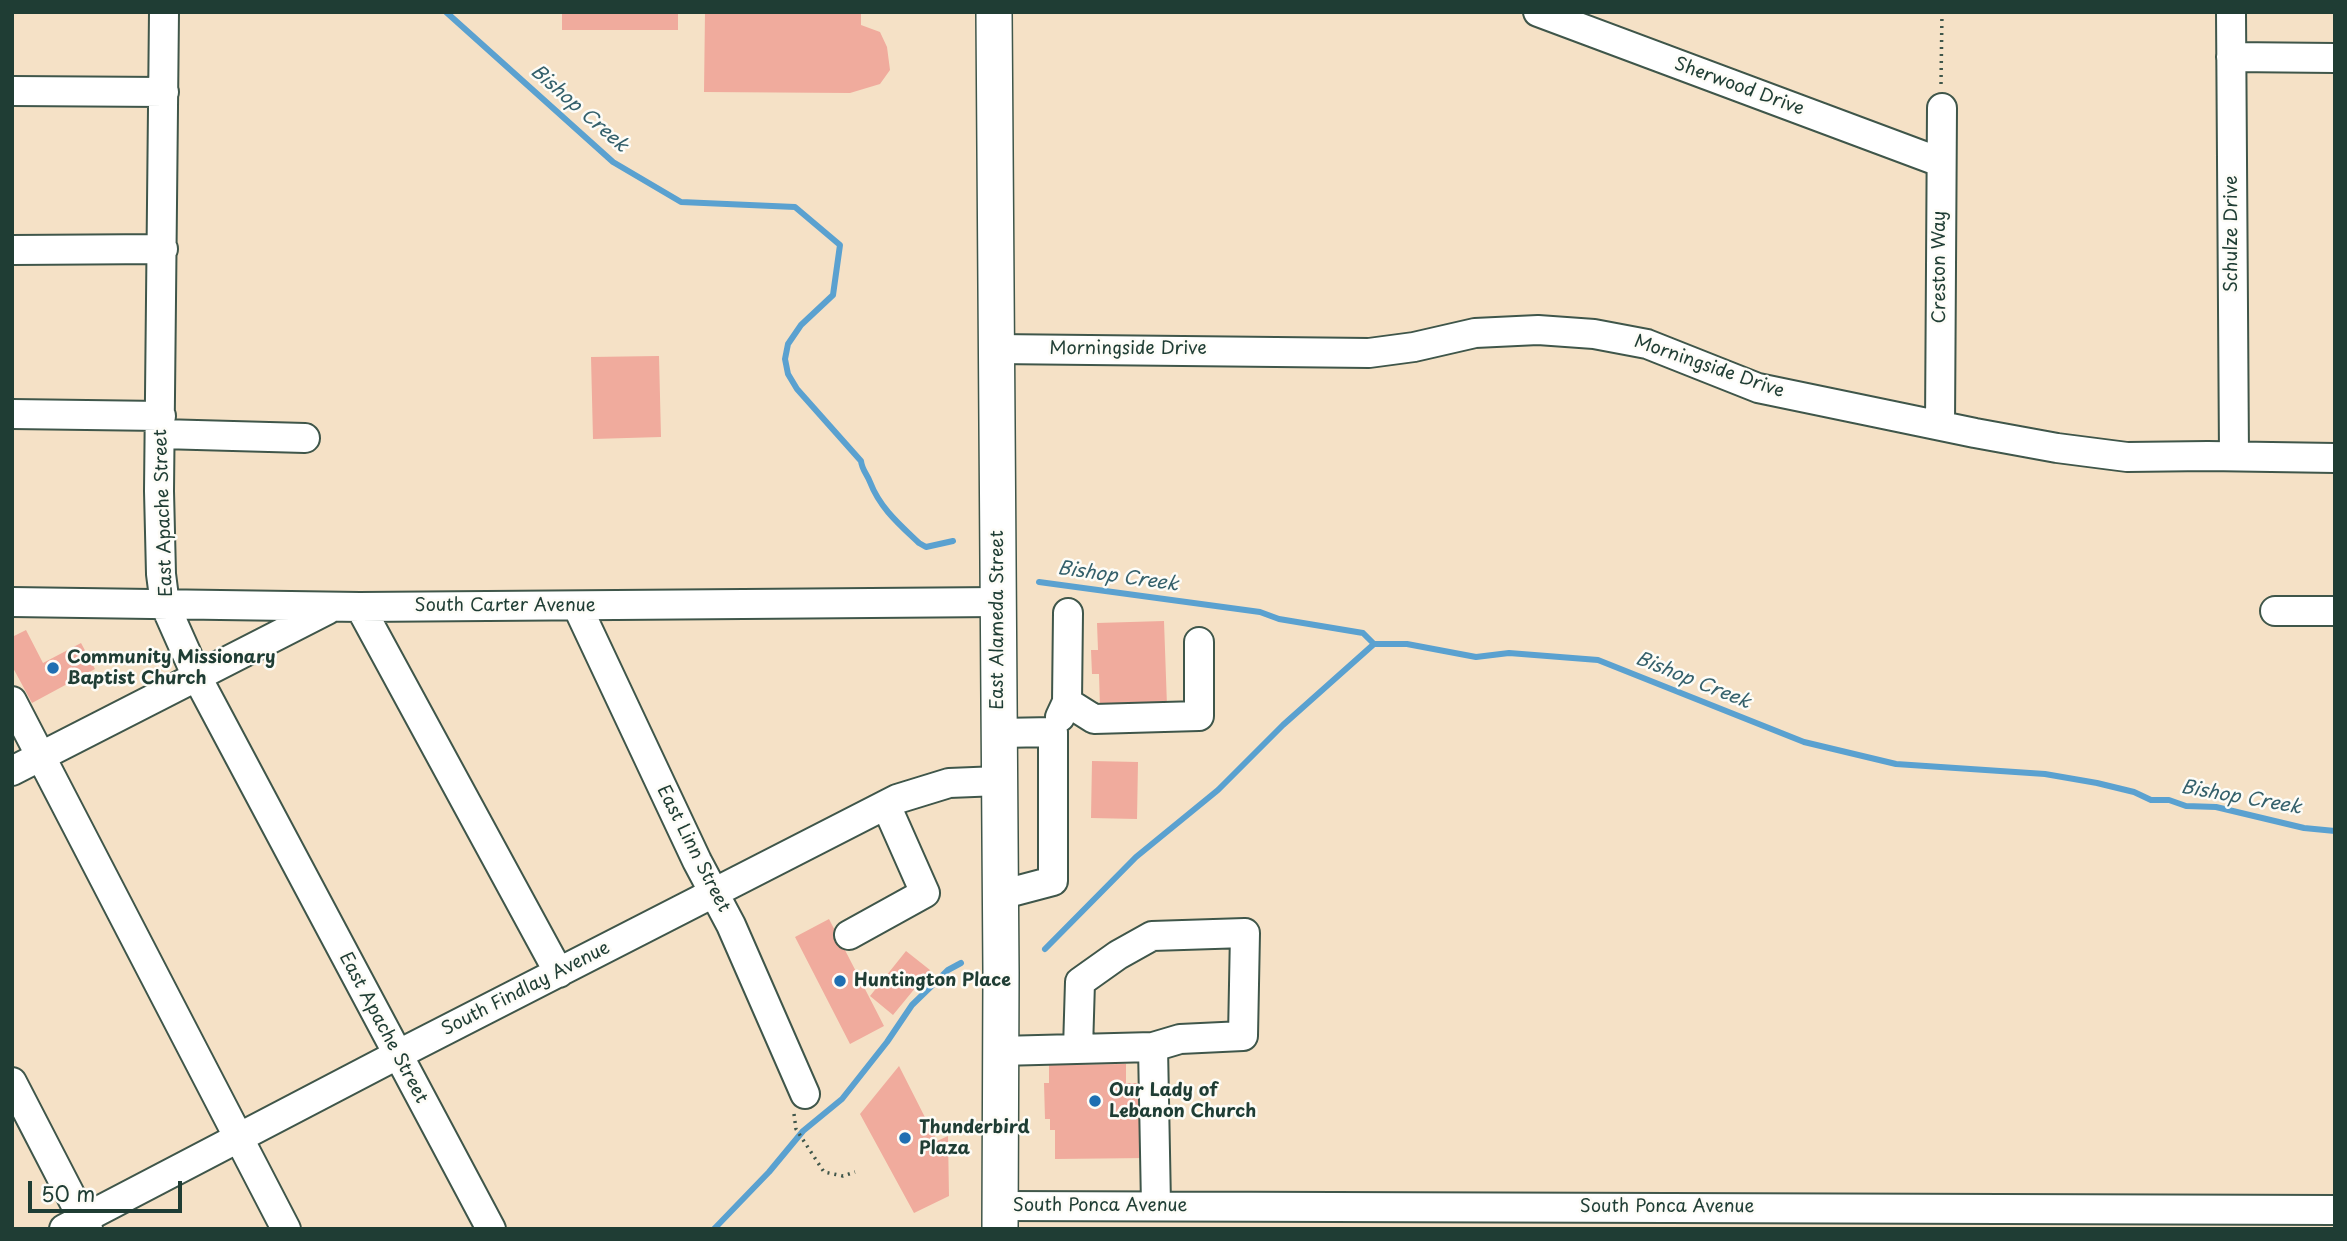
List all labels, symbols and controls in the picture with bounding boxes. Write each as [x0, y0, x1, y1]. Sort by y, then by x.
street label: Sherwood Drive [1671, 54, 1807, 120]
water label: Bishop Creek [526, 60, 632, 158]
street label: Schulze Drive [2221, 176, 2243, 292]
street label: Creston Way [1929, 211, 1951, 323]
street label: Morningside Drive [1631, 331, 1787, 403]
street label: Morningside Drive [1049, 338, 1207, 360]
street label: East Apache Street [150, 429, 178, 597]
street label: East Alameda Street [987, 530, 1009, 710]
water label: Bishop Creek [1056, 557, 1180, 597]
street label: South Carter Avenue [415, 595, 595, 617]
place label: Community Missionary Baptist Church [67, 647, 275, 690]
water label: Bishop Creek [1632, 648, 1754, 714]
marker: Community Missionary Baptist Church [45, 660, 61, 676]
water label: Bishop Creek [2179, 776, 2303, 820]
street label: East Linn Street [652, 782, 734, 916]
street label: South Findlay Avenue [438, 937, 614, 1041]
street label: East Apache Street [334, 949, 432, 1107]
place label: Huntington Place [854, 970, 1011, 992]
marker: Huntington Place [832, 973, 848, 989]
place label: Our Lady of Lebanon Church [1109, 1080, 1256, 1122]
marker: Our Lady of Lebanon Church [1087, 1093, 1103, 1109]
place label: Thunderbird Plaza [919, 1117, 1030, 1160]
marker: Thunderbird Plaza [897, 1130, 913, 1146]
scale bar [32, 1168, 186, 1212]
text: 50 m [41, 1177, 95, 1209]
street label: South Ponca Avenue [1013, 1195, 1187, 1217]
street label: South Ponca Avenue [1580, 1196, 1754, 1218]

